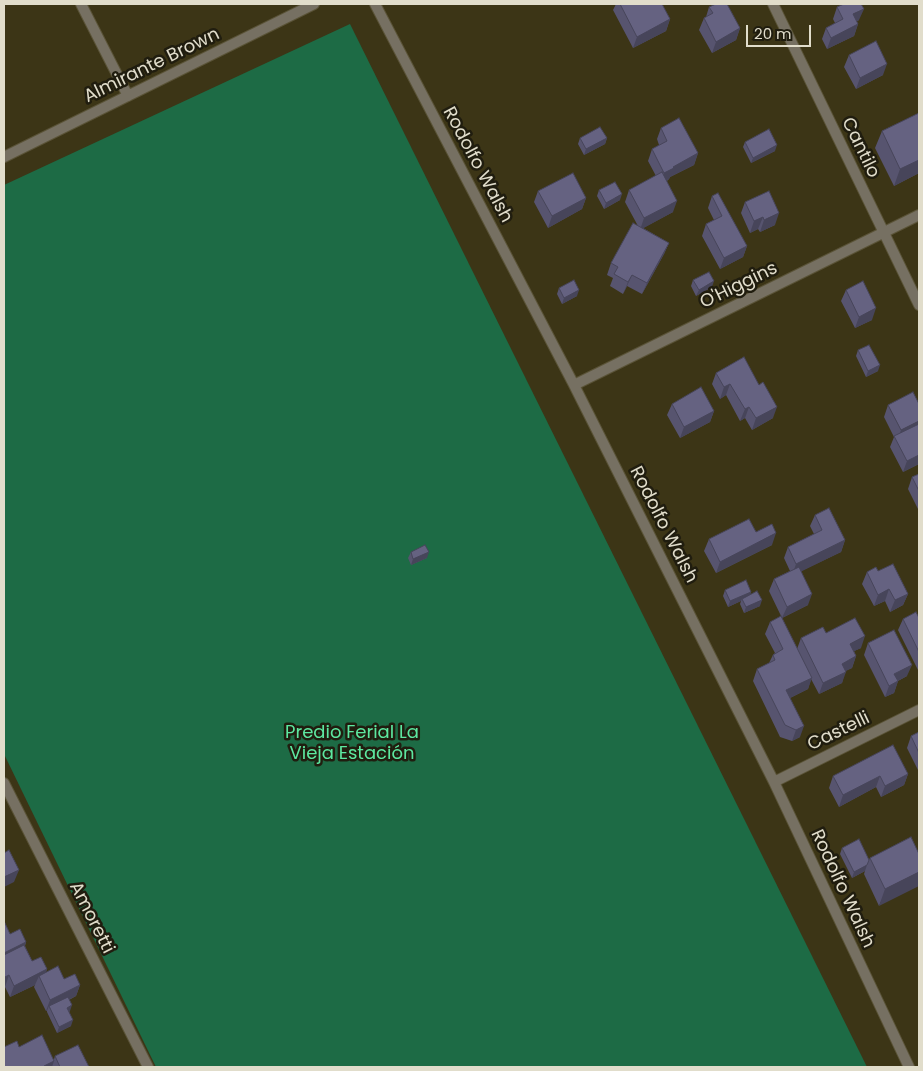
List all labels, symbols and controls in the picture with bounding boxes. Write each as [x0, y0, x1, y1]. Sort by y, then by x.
scale bar [748, 15, 813, 47]
text: 20 m [754, 23, 792, 44]
street label: Almirante Brown [81, 24, 223, 108]
street label: Rodolfo Walsh [437, 103, 517, 227]
street label: Cantilo [836, 114, 884, 182]
street label: O'Higgins [697, 258, 781, 314]
street label: Rodolfo Walsh [624, 463, 702, 587]
street label: Castelli [804, 708, 874, 756]
park label: Predio Ferial La Vieja Estación [285, 722, 419, 764]
street label: Rodolfo Walsh [805, 826, 879, 952]
street label: Amoretti [64, 879, 118, 957]

